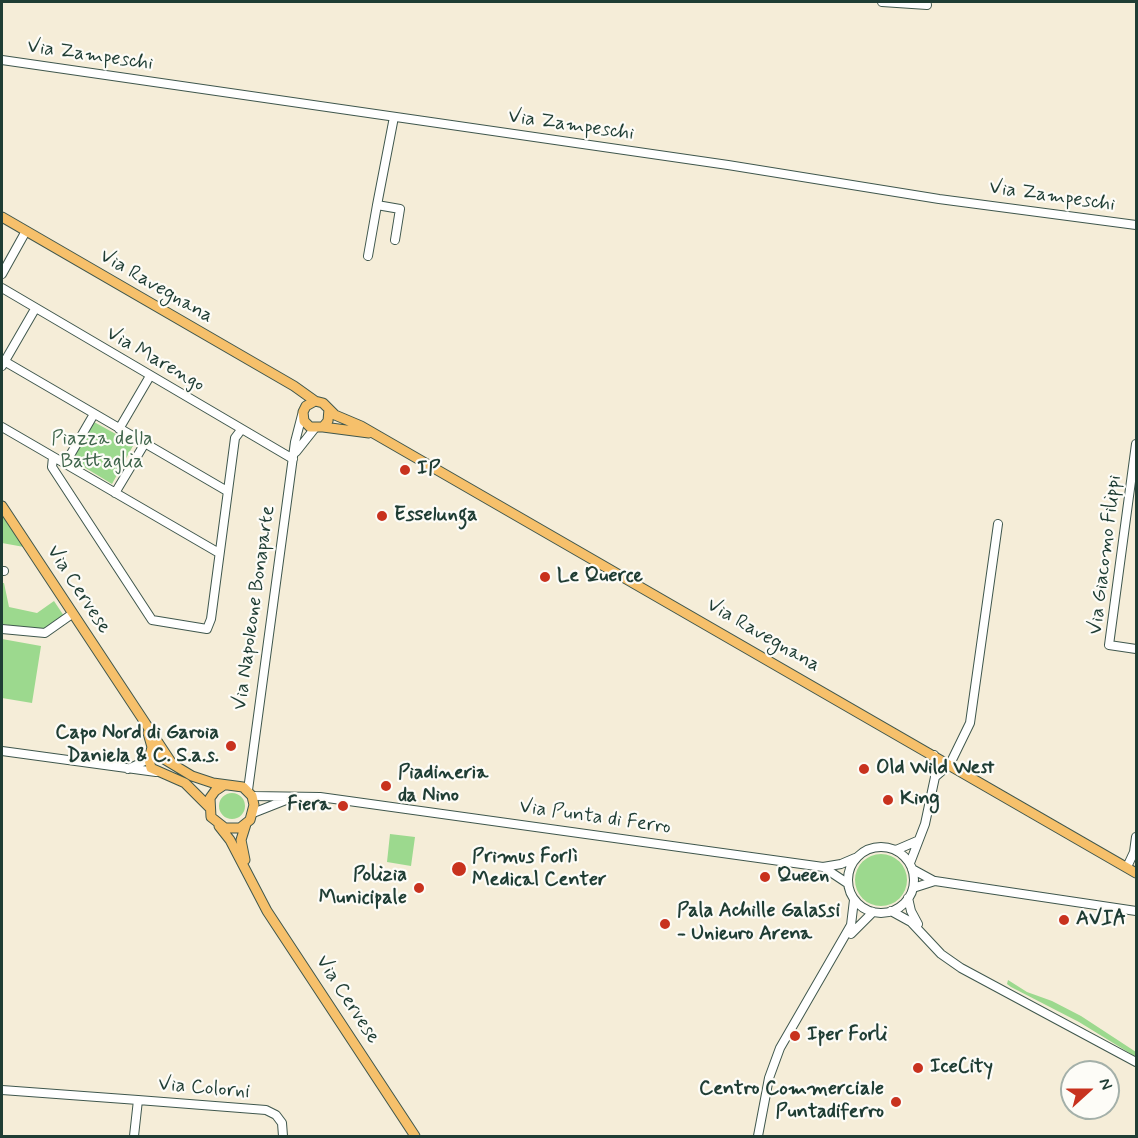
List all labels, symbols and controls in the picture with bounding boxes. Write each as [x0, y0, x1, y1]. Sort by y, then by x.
street label: Via Zampeschi [25, 35, 155, 77]
street label: Via Zampeschi [506, 105, 636, 147]
street label: Via Zampeschi [987, 176, 1117, 218]
street label: Via Ravegnana [95, 245, 217, 329]
street label: Via Marengo [101, 322, 209, 398]
park label: Piazza della Battaglia [51, 428, 153, 475]
place label: IP [417, 458, 440, 482]
marker: IP [398, 463, 412, 477]
street label: Via Giacomo Filippi [1084, 474, 1128, 636]
street label: Via Napoleone Bonaparte [229, 504, 281, 712]
place label: Esselunga [394, 504, 478, 528]
marker: Esselunga [375, 509, 389, 523]
street label: Via Cervese [41, 541, 115, 639]
place label: Le Querce [557, 565, 643, 589]
marker: Le Querce [538, 570, 552, 584]
street label: Via Ravegnana [702, 594, 824, 678]
place label: Capo Nord di Garoia Daniela & C. S.a.s. [55, 722, 219, 769]
marker: Capo Nord di Garoia Daniela & C. S.a.s. [224, 739, 238, 753]
place label: Old Wild West [876, 757, 994, 781]
place label: Piadineria da Nino [398, 762, 488, 809]
marker: Old Wild West [857, 762, 871, 776]
marker: Piadineria da Nino [379, 779, 393, 793]
place label: King [900, 788, 940, 812]
marker: King [881, 793, 895, 807]
place label: Fiera [287, 794, 331, 818]
street label: Via Punta di Ferro [518, 795, 672, 841]
marker: Fiera [336, 799, 350, 813]
place label: Primus Forlì Medical Center [472, 846, 606, 893]
marker: Primus Forlì Medical Center [450, 860, 468, 878]
place label: Polizia Municipale [319, 864, 407, 911]
place label: Queen [777, 865, 829, 889]
marker: Queen [758, 870, 772, 884]
marker: Polizia Municipale [412, 881, 426, 895]
place label: Pala Achille Galassi - Unieuro Arena [677, 900, 840, 947]
place label: AVIA [1076, 908, 1126, 932]
marker: AVIA [1057, 913, 1071, 927]
marker: Pala Achille Galassi - Unieuro Arena [658, 917, 672, 931]
street label: Via Cervese [310, 951, 384, 1049]
place label: Iper Forli [807, 1024, 887, 1048]
marker: Iper Forli [788, 1029, 802, 1043]
place label: IceCity [930, 1056, 993, 1080]
north arrow [1060, 1060, 1120, 1120]
marker: IceCity [911, 1061, 925, 1075]
street label: Via Colorni [157, 1073, 251, 1105]
text: N [1094, 1075, 1117, 1093]
place label: Centro Commerciale Puntadiferro [699, 1078, 884, 1125]
marker: Centro Commerciale Puntadiferro [889, 1095, 903, 1109]

